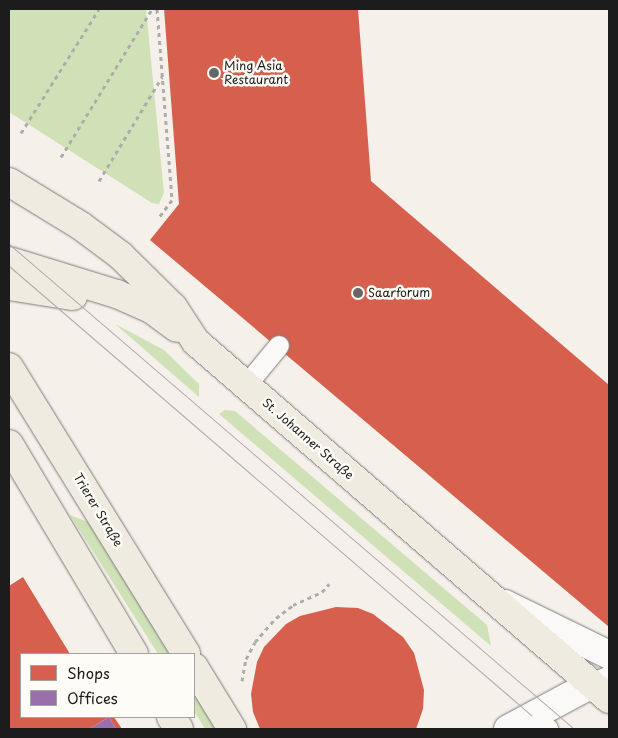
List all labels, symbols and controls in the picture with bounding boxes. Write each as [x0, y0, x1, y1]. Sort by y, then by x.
place label: Ming Asia Restaurant [224, 59, 288, 87]
marker: Ming Asia Restaurant [208, 67, 220, 79]
place label: Saarforum [368, 286, 430, 300]
marker: Saarforum [352, 287, 364, 299]
street label: St. Johanner Straße [259, 395, 357, 483]
street label: Trierer Straße [70, 471, 126, 549]
legend [20, 653, 195, 718]
text: Shops [67, 661, 110, 684]
text: Offices [67, 686, 118, 709]

